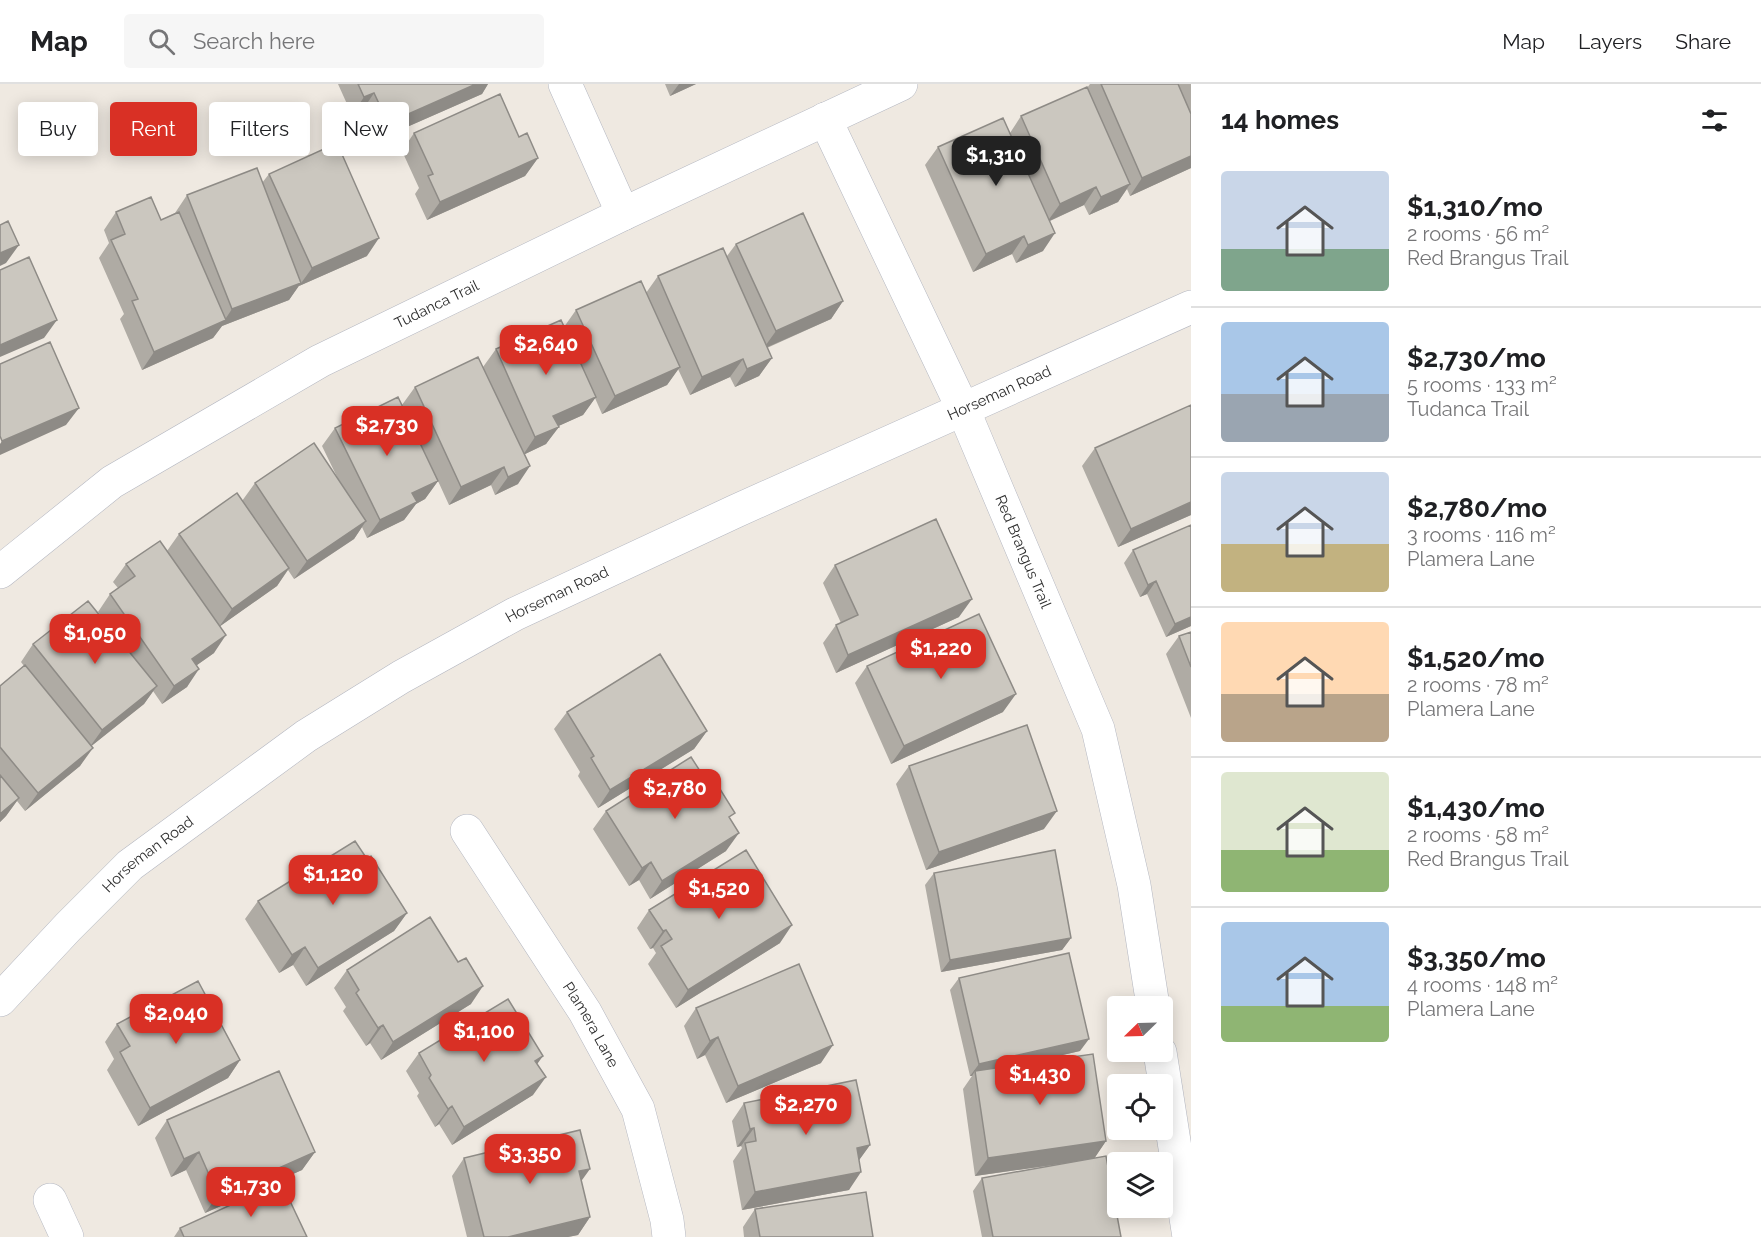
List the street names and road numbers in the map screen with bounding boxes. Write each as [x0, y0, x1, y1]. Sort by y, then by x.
street label: Tudanca Trail [392, 276, 483, 332]
street label: Horseman Road [944, 362, 1054, 424]
street label: Red Brangus Trail [991, 492, 1055, 612]
street label: Horseman Road [502, 563, 611, 627]
street label: Horseman Road [99, 813, 197, 896]
street label: Plamera Lane [559, 979, 623, 1071]

